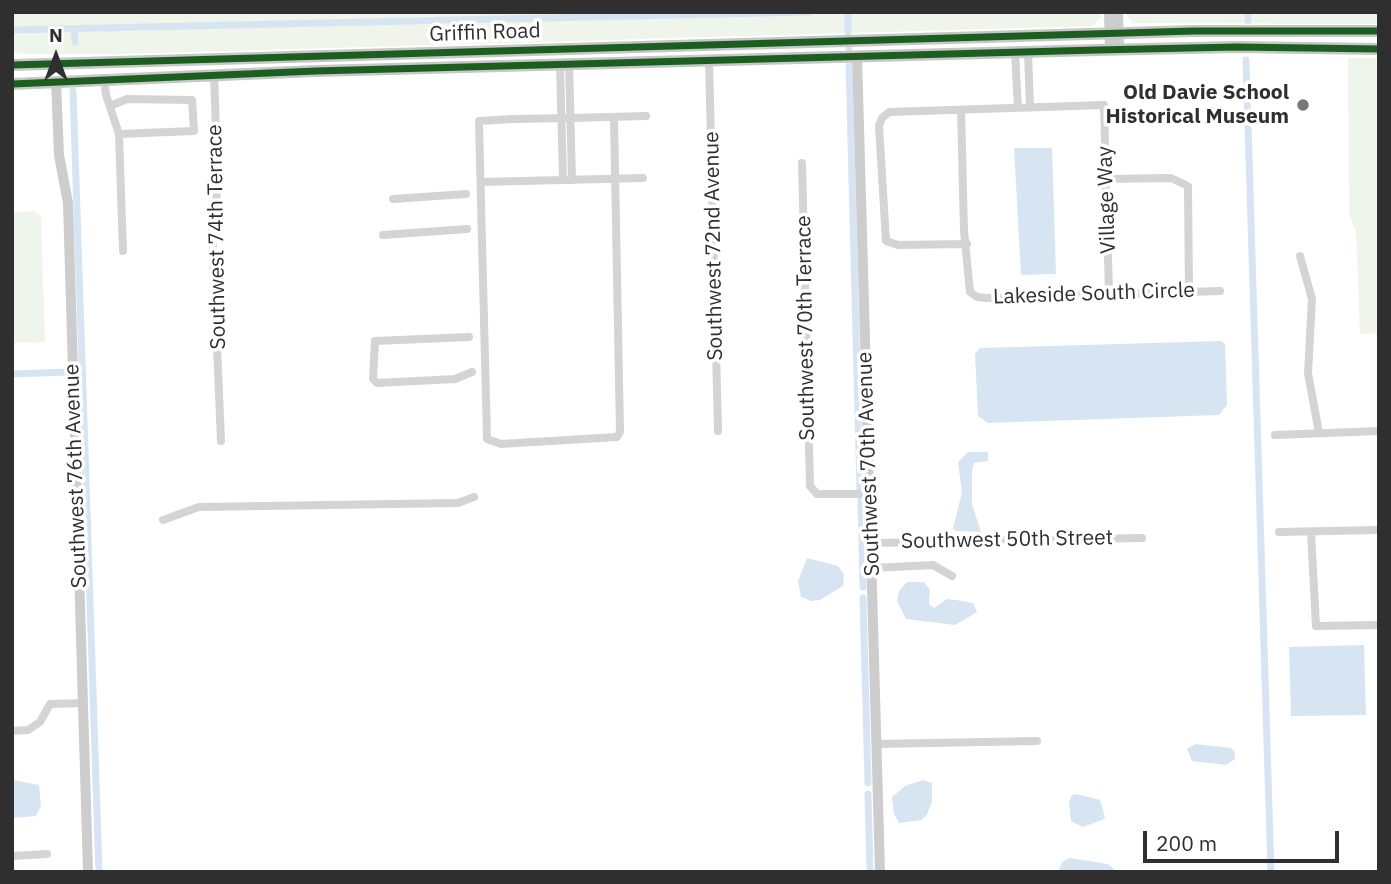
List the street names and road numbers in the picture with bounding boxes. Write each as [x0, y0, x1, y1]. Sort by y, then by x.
street label: Griffin Road [429, 18, 541, 48]
street label: Southwest 74th Terrace [202, 124, 232, 350]
street label: Southwest 72nd Avenue [699, 131, 729, 361]
street label: Village Way [1093, 146, 1121, 254]
street label: Southwest 70th Terrace [791, 215, 821, 441]
street label: Lakeside South Circle [993, 278, 1195, 310]
street label: Southwest 70th Avenue [852, 351, 886, 577]
street label: Southwest 76th Avenue [59, 363, 93, 589]
street label: Southwest 50th Street [901, 526, 1113, 554]

